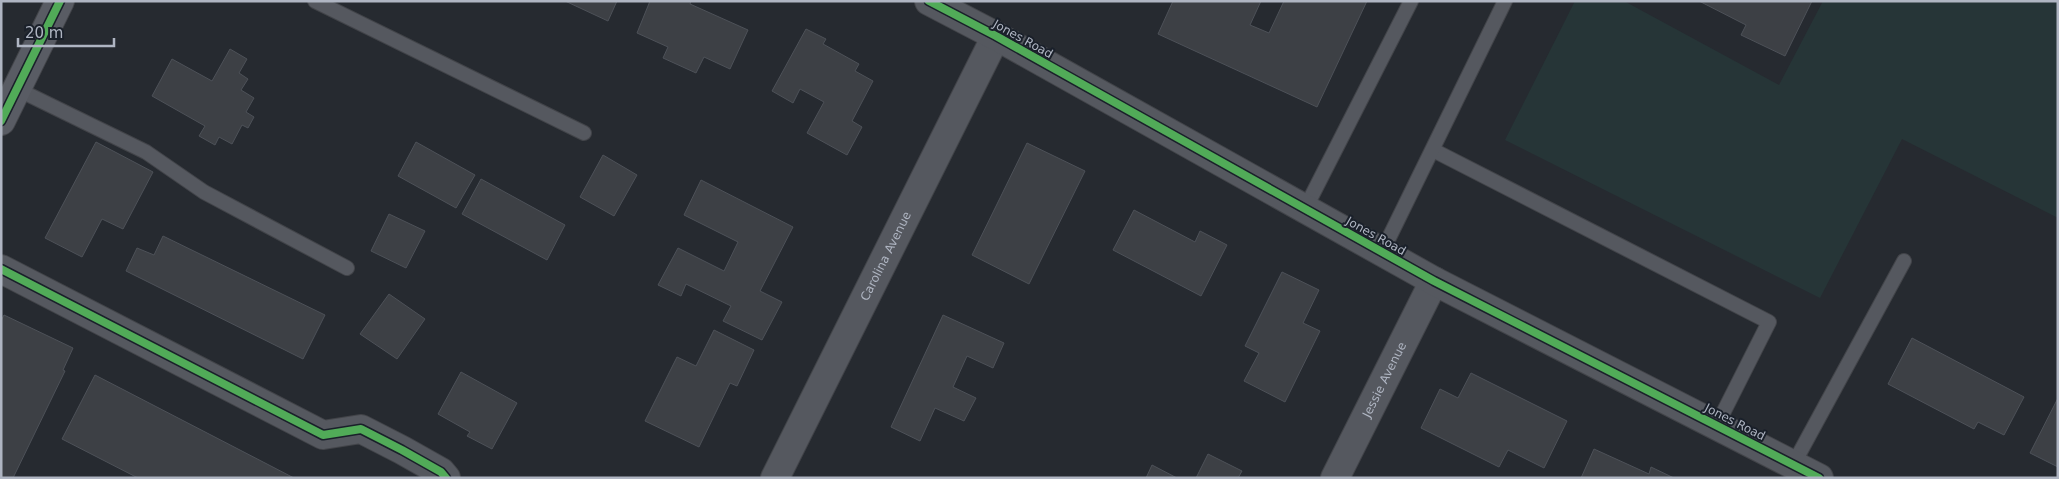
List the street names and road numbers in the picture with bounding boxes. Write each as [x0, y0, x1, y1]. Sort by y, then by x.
street label: Jones Road [990, 16, 1055, 61]
street label: Carolina Avenue [858, 209, 914, 303]
street label: Jones Road [1343, 213, 1408, 258]
street label: Jessie Avenue [1359, 340, 1409, 421]
street label: Jones Road [1702, 400, 1768, 443]

